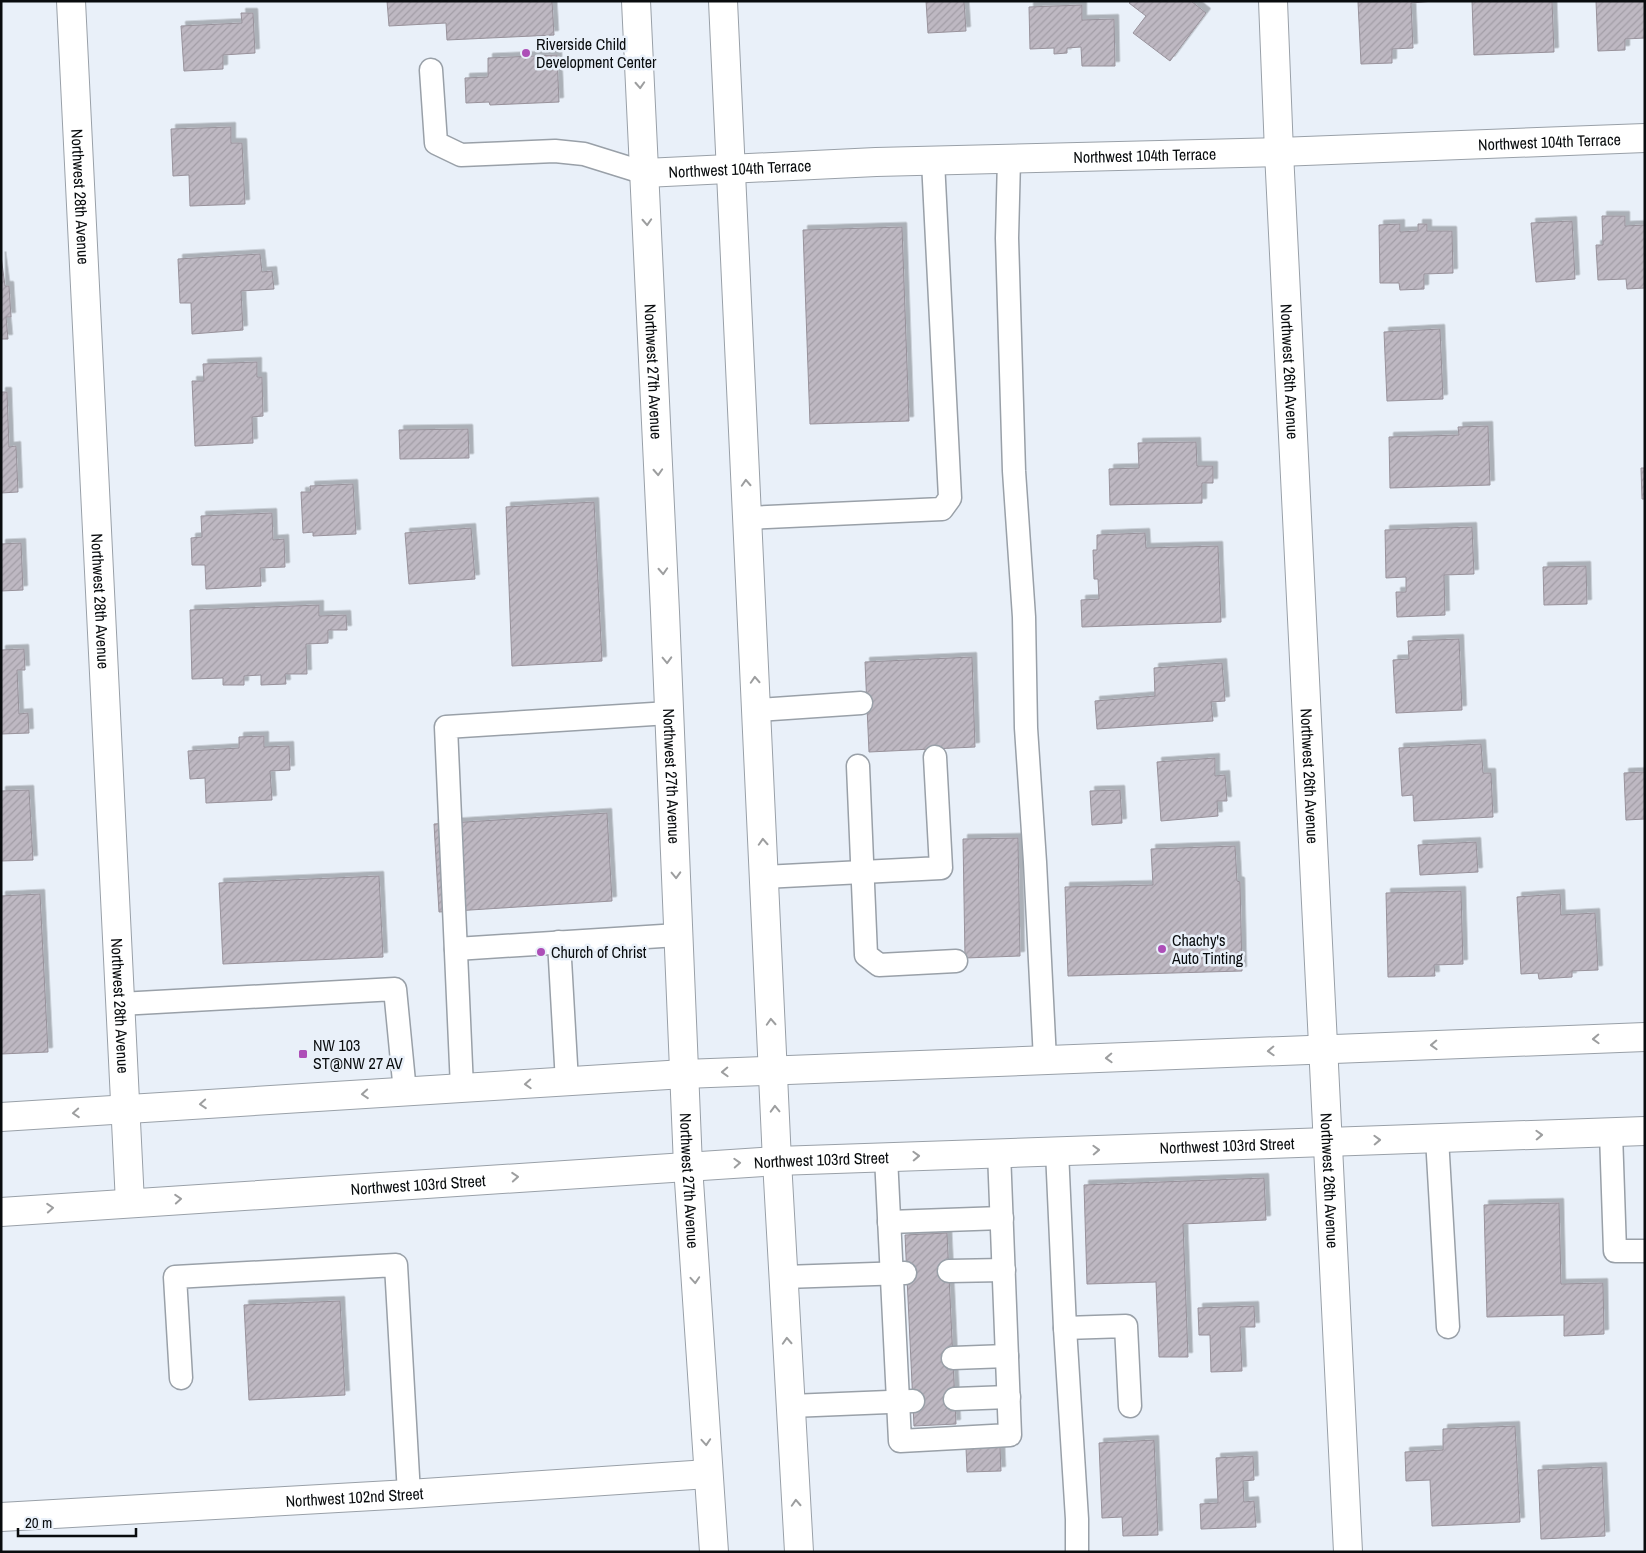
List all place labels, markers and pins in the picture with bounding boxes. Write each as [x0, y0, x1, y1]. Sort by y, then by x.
place label: Riverside Child Development Center [536, 33, 657, 73]
marker: Riverside Child Development Center [520, 47, 532, 59]
place label: Chachy's Auto Tinting [1171, 929, 1244, 969]
place label: Church of Christ [551, 941, 647, 963]
marker: Chachy's Auto Tinting [1156, 943, 1168, 955]
marker: Church of Christ [535, 946, 547, 958]
place label: NW 103 ST@NW 27 AV [313, 1034, 403, 1074]
marker: NW 103 ST@NW 27 AV [297, 1048, 309, 1060]

